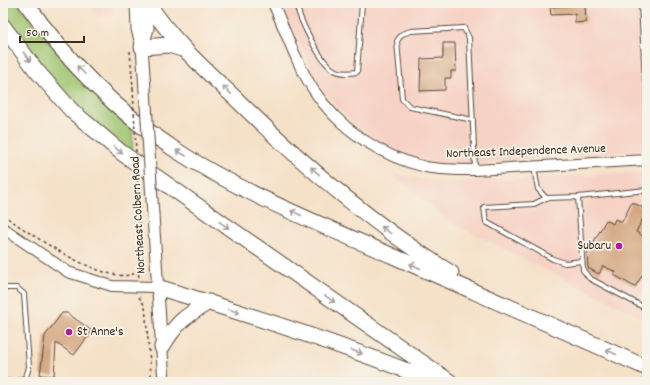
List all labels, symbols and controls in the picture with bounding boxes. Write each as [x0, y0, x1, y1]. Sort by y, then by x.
scale bar [20, 18, 84, 44]
text: 50 m [26, 25, 49, 42]
one-way arrow [22, 52, 31, 63]
one-way arrow [76, 65, 86, 75]
one-way arrow [222, 85, 232, 95]
street label: Northeast Independence Avenue [446, 140, 606, 164]
one-way arrow [112, 145, 123, 154]
one-way arrow [175, 148, 187, 156]
street label: Northeast Colbern Road [126, 156, 152, 274]
one-way arrow [309, 166, 320, 175]
one-way arrow [291, 209, 303, 216]
one-way arrow [218, 221, 229, 229]
one-way arrow [381, 226, 392, 235]
place label: Subaru [578, 237, 611, 256]
marker: Subaru [614, 241, 624, 251]
one-way arrow [409, 262, 421, 269]
one-way arrow [325, 295, 336, 303]
one-way arrow [228, 307, 240, 315]
place label: St Anne's [77, 323, 123, 342]
marker: St Anne's [64, 327, 74, 337]
one-way arrow [606, 348, 618, 355]
one-way arrow [351, 349, 364, 356]

